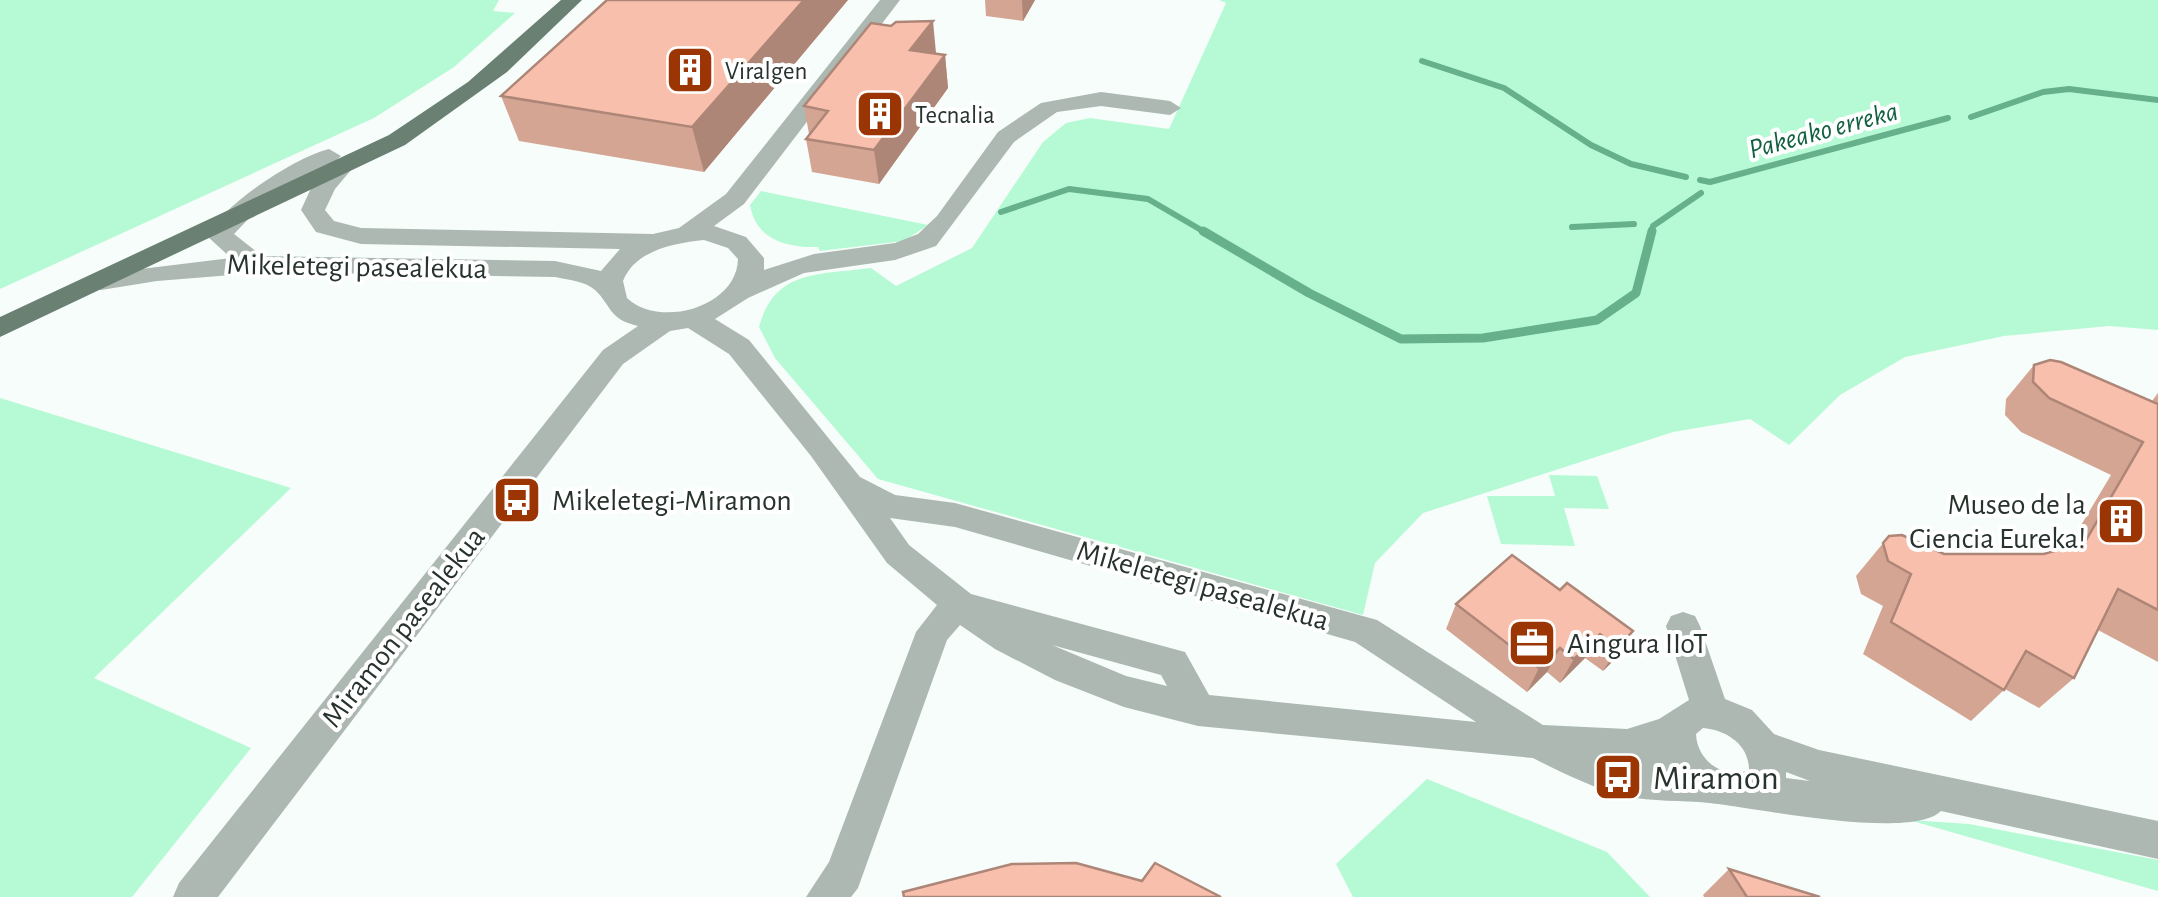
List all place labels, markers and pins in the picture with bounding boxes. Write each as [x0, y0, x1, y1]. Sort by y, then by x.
building icon: Viralgen [664, 44, 716, 96]
place label: Viralgen [725, 59, 807, 84]
building icon: Tecnalia [854, 88, 906, 140]
place label: Tecnalia [915, 103, 995, 128]
bus stop icon: Mikeletegi-Miramon [491, 474, 543, 526]
place label: Mikeletegi-Miramon [552, 486, 792, 516]
place label: Museo de la Ciencia Eureka! [1909, 490, 2086, 554]
building icon: Museo de la Ciencia Eureka! [2095, 495, 2147, 547]
office icon: Aingura IIoT [1506, 617, 1558, 669]
place label: Aingura IIoT [1567, 629, 1708, 659]
bus stop icon: Miramon [1592, 751, 1644, 803]
place label: Miramon [1653, 761, 1779, 796]

